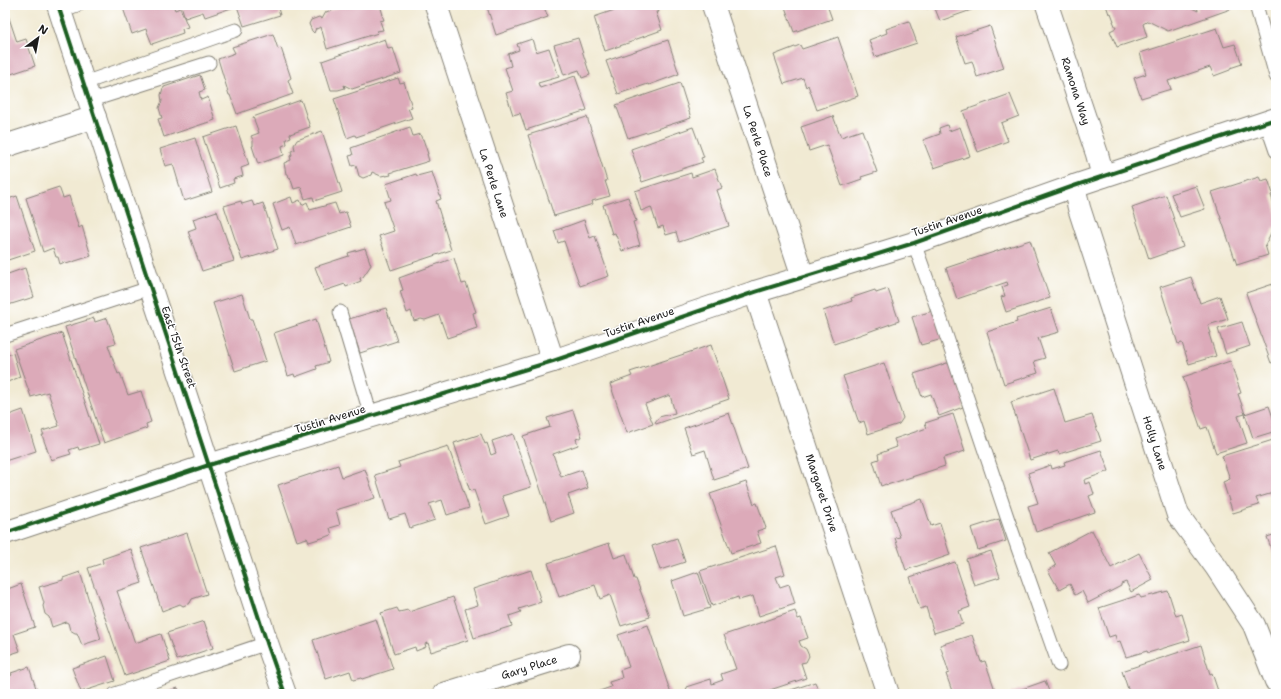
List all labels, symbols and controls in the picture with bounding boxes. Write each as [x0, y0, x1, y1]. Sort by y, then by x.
north arrow [18, 18, 58, 58]
text: N [35, 21, 51, 39]
street label: Ramona Way [1057, 55, 1094, 127]
street label: La Perle Place [739, 103, 776, 179]
street label: La Perle Lane [475, 146, 512, 220]
street label: Tustin Avenue [910, 202, 985, 241]
street label: Tustin Avenue [602, 303, 677, 342]
street label: East 15th Street [157, 304, 200, 390]
street label: Tustin Avenue [293, 402, 368, 437]
street label: Holly Lane [1139, 414, 1170, 472]
street label: Margaret Drive [802, 452, 841, 534]
street label: Gary Place [499, 652, 559, 683]

